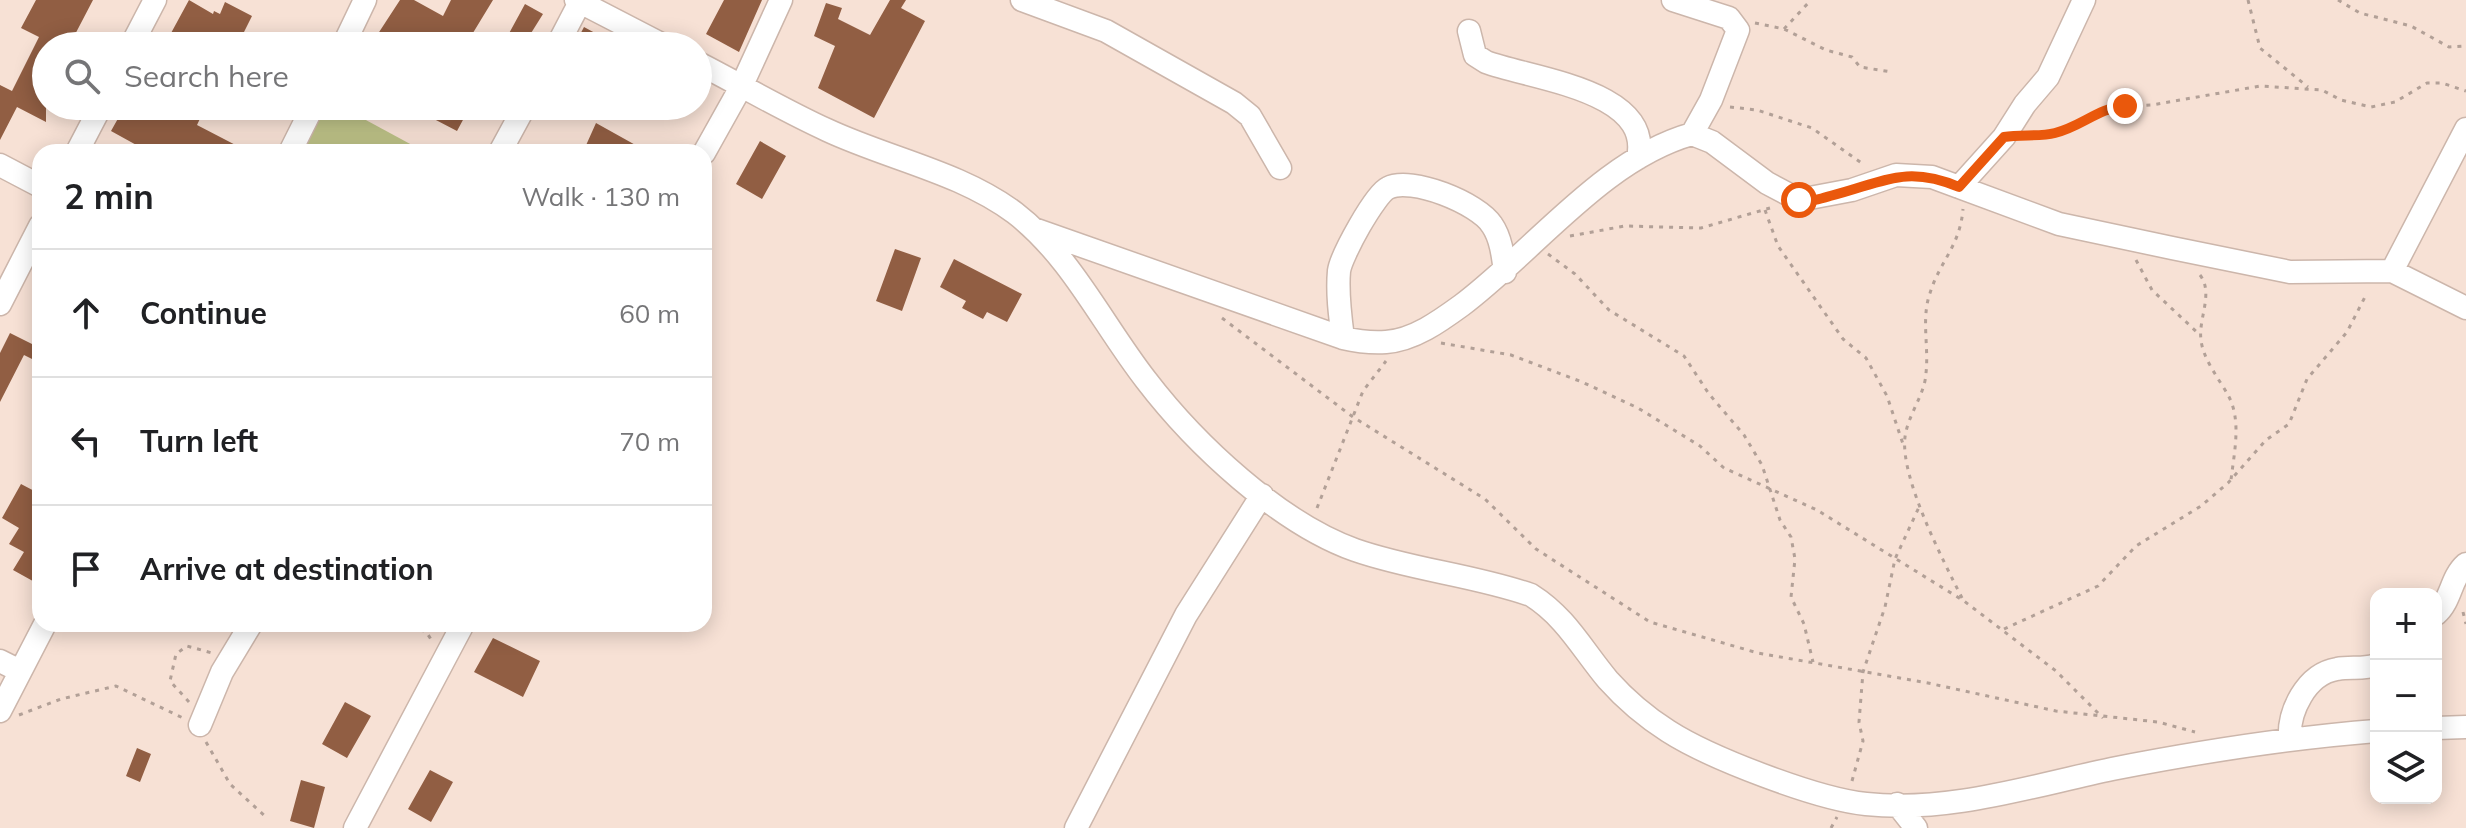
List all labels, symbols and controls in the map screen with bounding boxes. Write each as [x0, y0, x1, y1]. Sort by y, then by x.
search box [32, 32, 712, 120]
icon: search [60, 54, 104, 98]
text: Search here [124, 57, 289, 95]
route end [2107, 88, 2143, 124]
text: 2 min [64, 175, 154, 218]
text: Walk · 130 m [521, 180, 680, 213]
route start [1781, 182, 1817, 218]
icon: ahead [64, 291, 108, 335]
text: Continue [140, 294, 267, 332]
text: 60 m [619, 297, 680, 330]
icon: left [64, 419, 108, 463]
text: Turn left [140, 422, 258, 460]
text: 70 m [619, 425, 680, 458]
icon: arrive [64, 547, 108, 591]
text: Arrive at destination [140, 550, 434, 588]
map controls [2370, 588, 2442, 804]
button: + [2370, 588, 2442, 660]
button: − [2370, 660, 2442, 732]
button: layers [2370, 732, 2442, 804]

